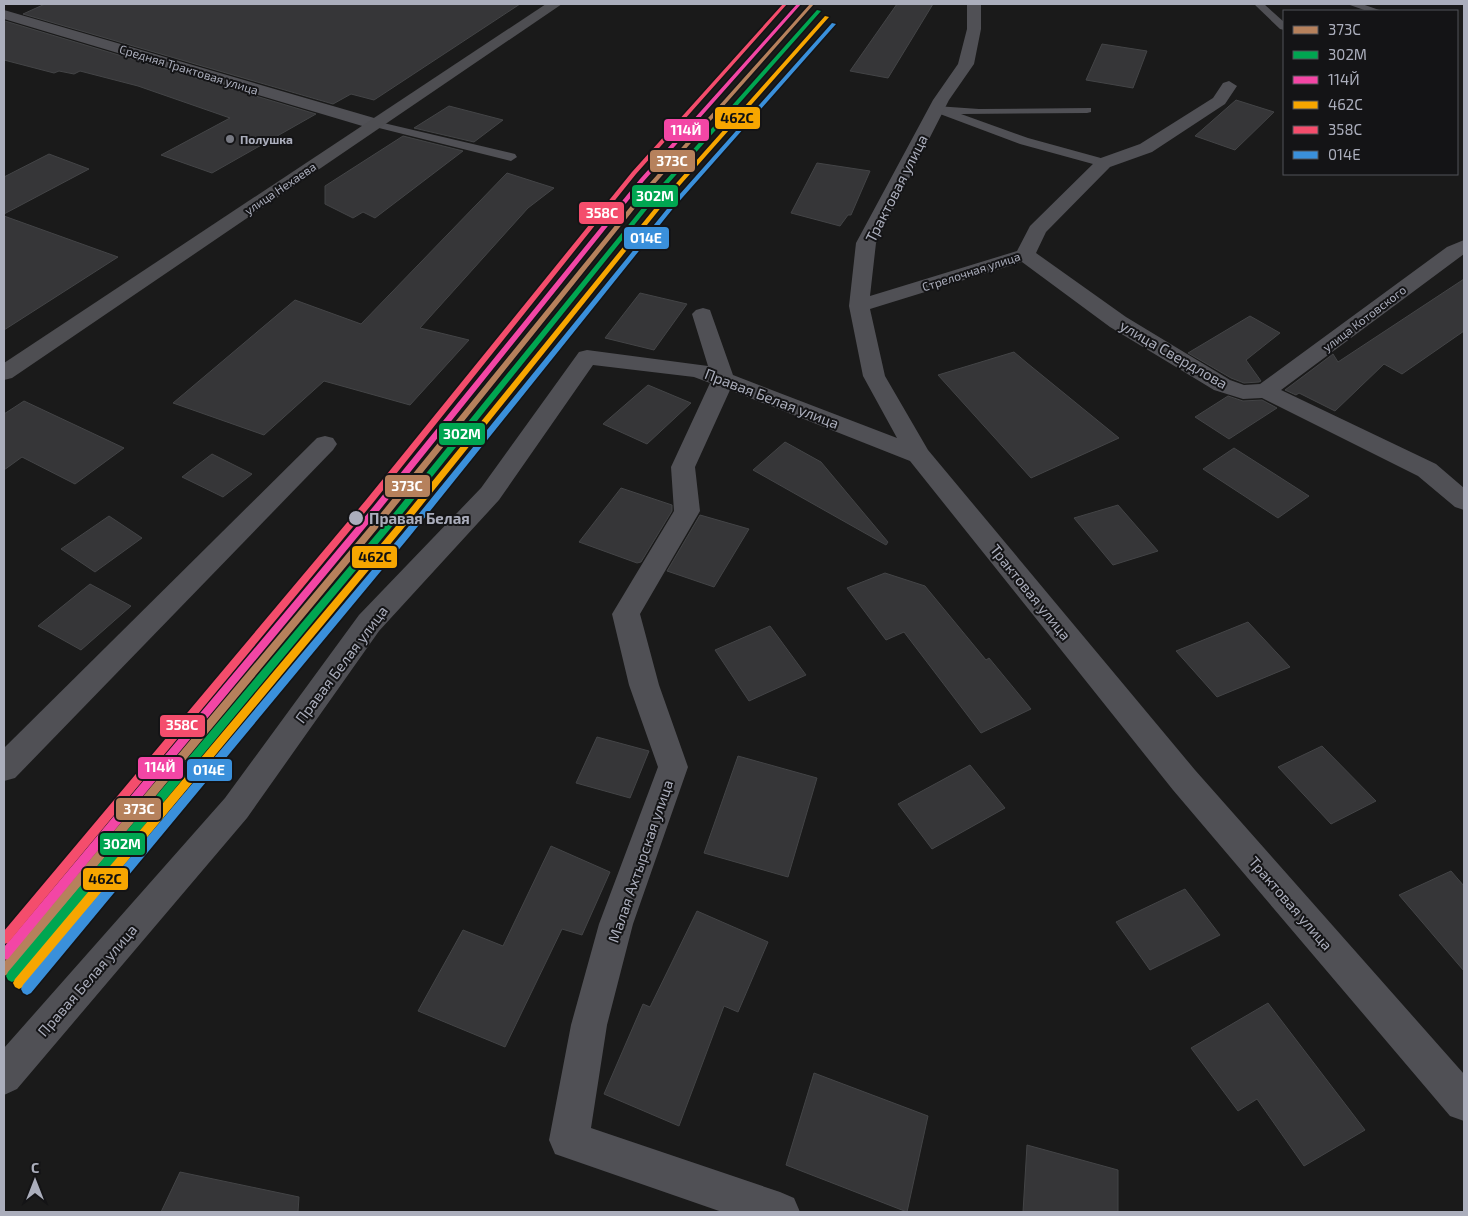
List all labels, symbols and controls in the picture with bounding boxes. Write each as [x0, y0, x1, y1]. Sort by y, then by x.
legend [1283, 10, 1458, 175]
text: 373C [1328, 20, 1361, 38]
street label: Средняя Трактовая улица [118, 41, 260, 98]
text: 302М [1328, 45, 1367, 63]
text: 114Й [1328, 70, 1360, 88]
text: 462С [1328, 95, 1363, 113]
line badge: 462С [714, 106, 761, 130]
text: 462С [720, 109, 754, 126]
line badge: 114Й [663, 118, 710, 142]
text: 358С [1328, 120, 1362, 138]
text: 114Й [671, 121, 702, 138]
street label: Трактовая улица [861, 131, 932, 245]
place label: Полушка [240, 132, 293, 146]
marker: Полушка [224, 133, 236, 145]
text: 014Е [1328, 145, 1361, 163]
line badge: 373C [649, 149, 696, 173]
text: 373C [656, 152, 688, 169]
street label: улица Нехаева [242, 159, 319, 218]
line badge: 302М [631, 184, 679, 208]
text: 302М [636, 187, 674, 204]
line badge: 358С [578, 201, 625, 225]
text: 358С [586, 204, 618, 221]
line badge: 014Е [623, 226, 670, 250]
text: 014Е [630, 229, 662, 246]
street label: Стрелочная улица [920, 249, 1022, 294]
street label: улица Котовского [1320, 282, 1409, 355]
street label: улица Свердлова [1116, 316, 1231, 393]
street label: Правая Белая улица [702, 364, 842, 433]
line badge: 302М [438, 422, 486, 446]
text: 302М [443, 425, 481, 442]
line badge: 373C [384, 474, 431, 498]
text: 373C [391, 477, 423, 494]
marker: Правая Белая [347, 509, 365, 527]
place label: Правая Белая [369, 509, 470, 527]
street label: Трактовая улица [986, 540, 1075, 644]
line badge: 462С [351, 545, 398, 569]
text: 462С [358, 548, 392, 565]
street label: Правая Белая улица [291, 602, 392, 727]
line badge: 358С [159, 714, 206, 738]
text: 358С [166, 716, 198, 733]
line badge: 114Й [137, 756, 184, 780]
text: 114Й [145, 758, 176, 775]
line badge: 014Е [186, 758, 233, 782]
text: 014Е [193, 761, 225, 778]
street label: Малая Ахтырская улица [604, 777, 677, 945]
line badge: 373C [115, 797, 162, 821]
text: 373C [123, 800, 155, 817]
line badge: 302М [99, 832, 146, 856]
text: 302М [103, 835, 141, 852]
street label: Трактовая улица [1245, 852, 1337, 954]
line badge: 462С [82, 867, 129, 891]
text: 462С [88, 870, 122, 887]
street label: Правая Белая улица [34, 920, 141, 1040]
north arrow [10, 1156, 60, 1206]
text: С [31, 1159, 39, 1176]

